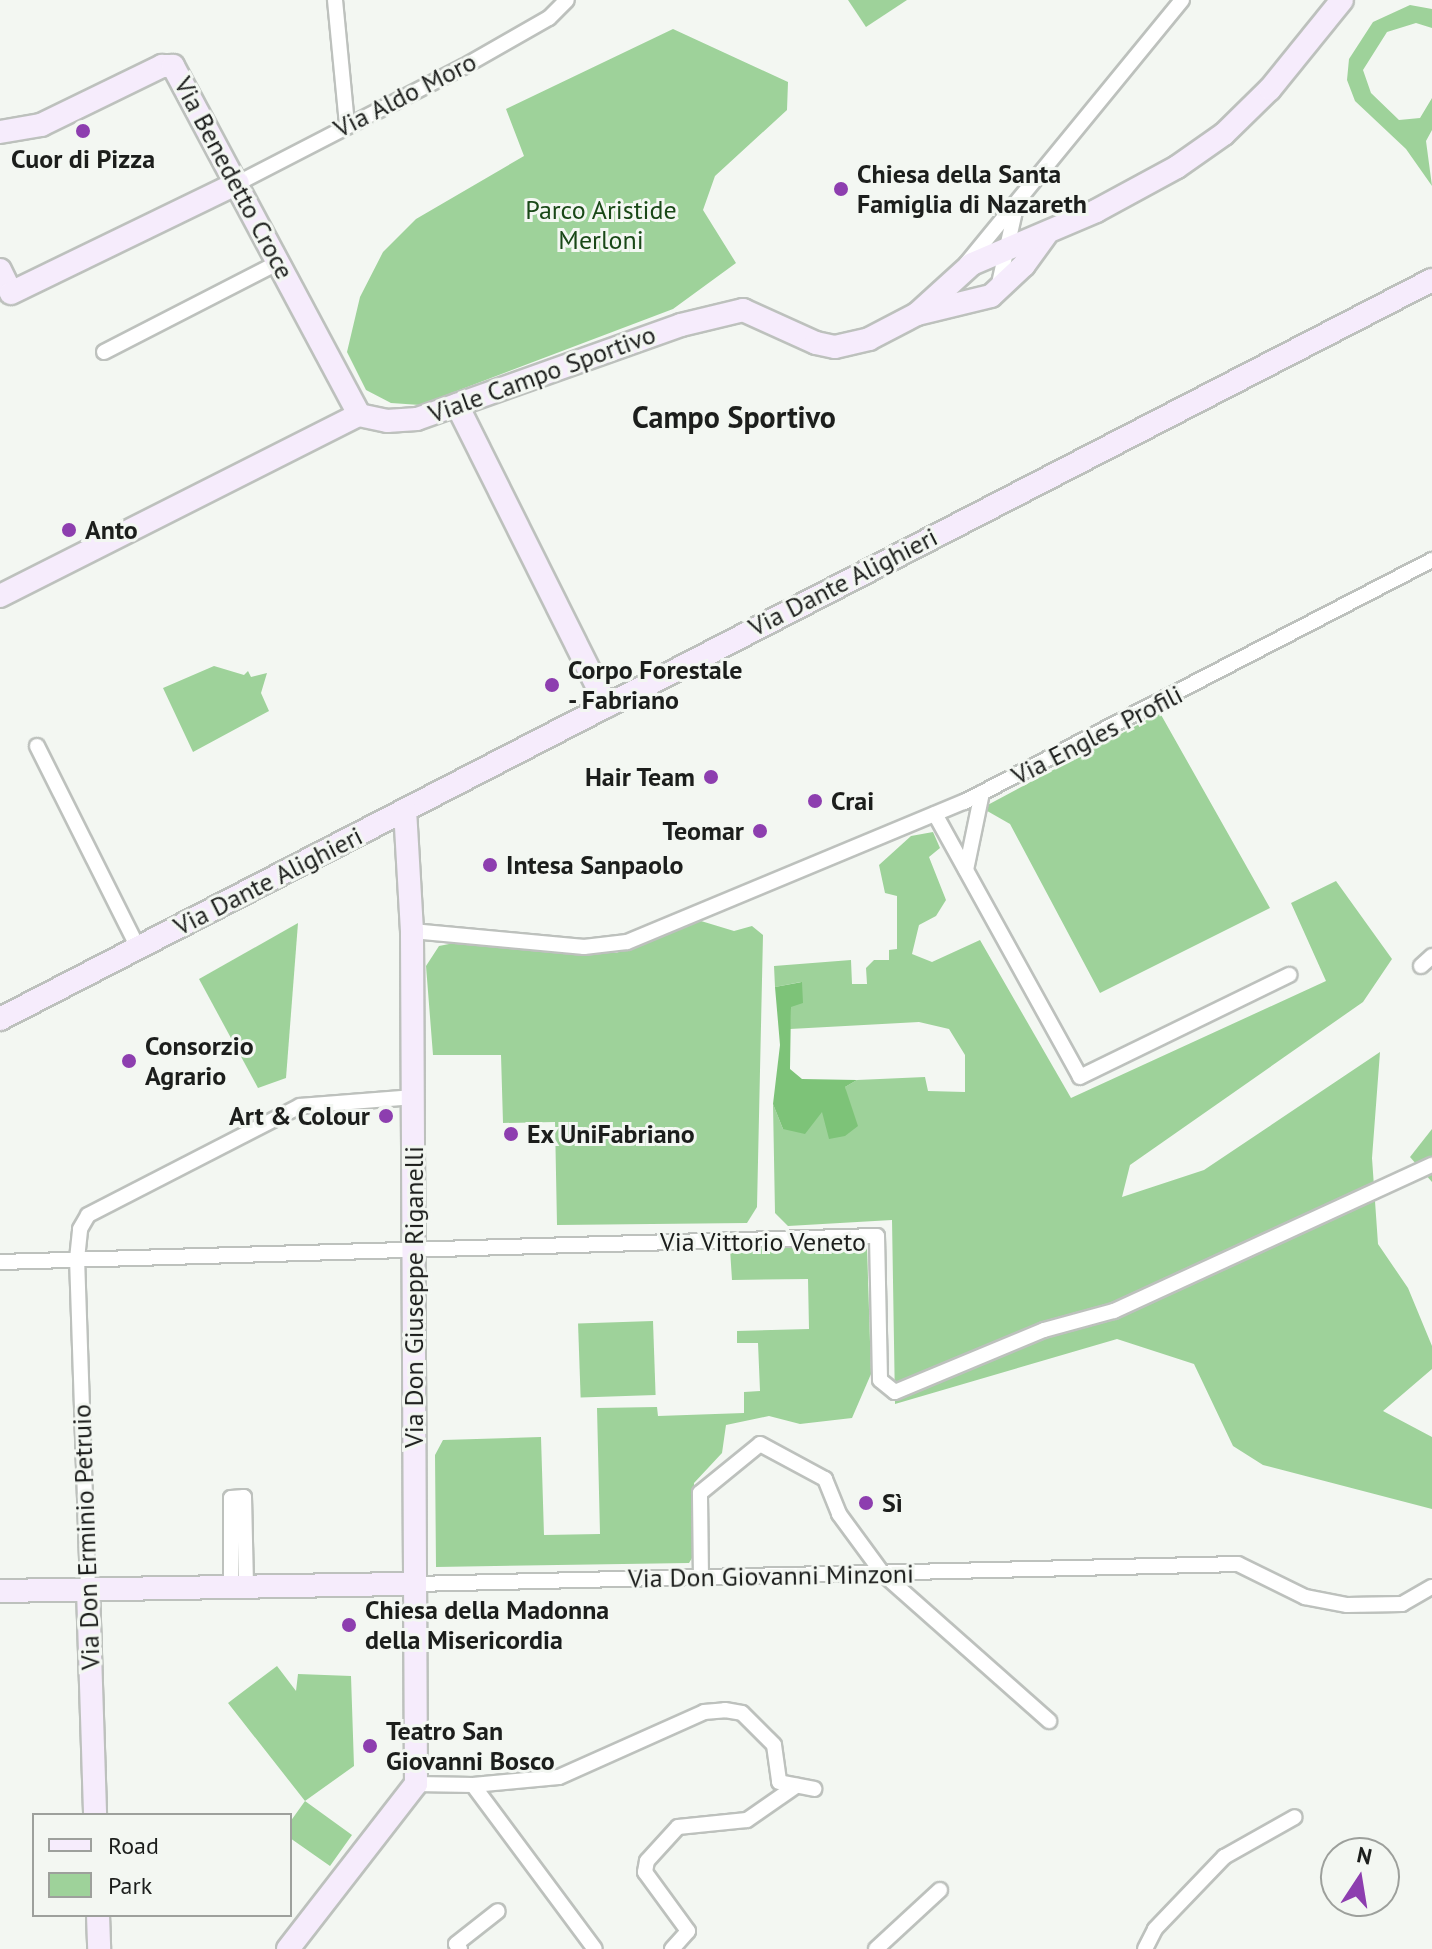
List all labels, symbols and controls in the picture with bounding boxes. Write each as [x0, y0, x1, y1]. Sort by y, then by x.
street label: Via Aldo Moro [328, 46, 482, 144]
street label: Via Benedetto Croce [168, 72, 300, 284]
marker: Cuor di Pizza [74, 122, 92, 140]
place label: Cuor di Pizza [11, 143, 155, 175]
place label: Chiesa della Santa Famiglia di Nazareth [857, 158, 1087, 220]
marker: Chiesa della Santa Famiglia di Nazareth [832, 180, 850, 198]
park label: Parco Aristide Merloni [525, 194, 677, 256]
street label: Viale Campo Sportivo [424, 318, 660, 430]
district label: Campo Sportivo [632, 399, 836, 435]
place label: Anto [85, 514, 138, 546]
marker: Anto [60, 521, 78, 539]
street label: Via Dante Alighieri [743, 521, 943, 643]
place label: Corpo Forestale - Fabriano [568, 654, 743, 716]
marker: Corpo Forestale - Fabriano [543, 676, 561, 694]
street label: Via Engles Profili [1006, 679, 1188, 791]
place label: Hair Team [584, 761, 695, 793]
marker: Hair Team [702, 768, 720, 786]
place label: Crai [831, 785, 874, 817]
marker: Crai [806, 792, 824, 810]
place label: Teomar [663, 815, 744, 847]
street label: Via Dante Alighieri [168, 820, 368, 942]
marker: Teomar [751, 822, 769, 840]
place label: Intesa Sanpaolo [506, 849, 684, 881]
marker: Intesa Sanpaolo [481, 856, 499, 874]
place label: Consorzio Agrario [145, 1030, 254, 1092]
marker: Consorzio Agrario [120, 1052, 138, 1070]
place label: Art & Colour [229, 1100, 370, 1132]
marker: Art & Colour [377, 1107, 395, 1125]
place label: Ex UniFabriano [527, 1118, 695, 1150]
marker: Ex UniFabriano [502, 1125, 520, 1143]
street label: Via Don Giuseppe Riganelli [398, 1146, 430, 1448]
street label: Via Vittorio Veneto [659, 1226, 867, 1258]
street label: Via Don Erminio Petruio [66, 1404, 106, 1670]
place label: Sì [882, 1487, 903, 1519]
marker: Sì [857, 1494, 875, 1512]
street label: Via Don Giovanni Minzoni [628, 1558, 914, 1594]
place label: Chiesa della Madonna della Misericordia [365, 1594, 609, 1656]
marker: Chiesa della Madonna della Misericordia [340, 1616, 358, 1634]
place label: Teatro San Giovanni Bosco [386, 1715, 555, 1776]
marker: Teatro San Giovanni Bosco [361, 1737, 379, 1755]
legend [32, 1813, 292, 1917]
text: Road [108, 1830, 159, 1861]
north arrow [1320, 1837, 1400, 1917]
text: N [1355, 1840, 1375, 1871]
text: Park [108, 1870, 152, 1901]

